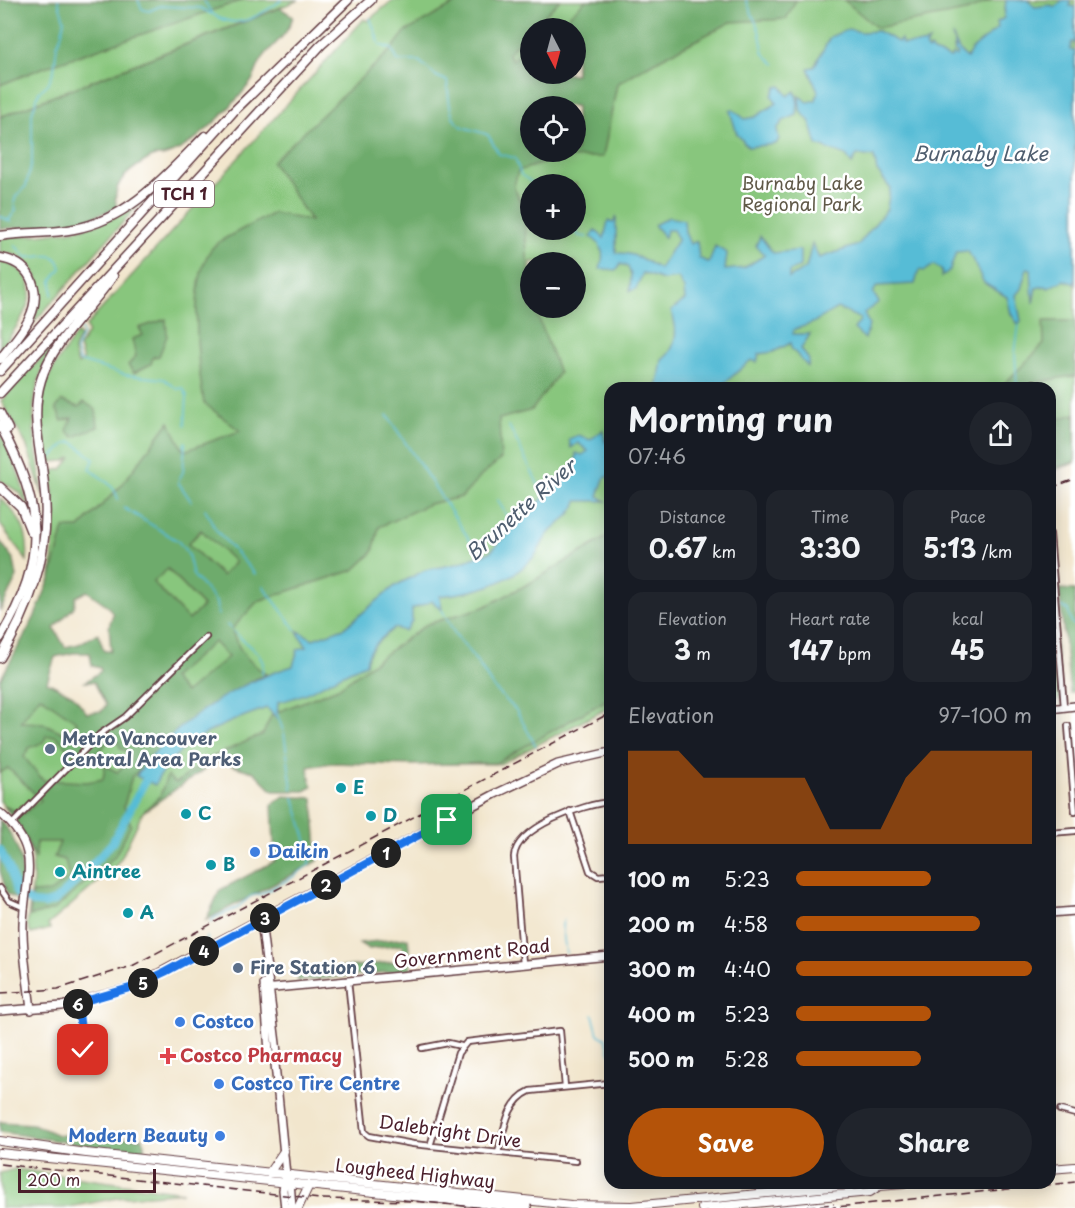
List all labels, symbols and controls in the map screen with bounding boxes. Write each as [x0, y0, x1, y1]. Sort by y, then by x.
north arrow [520, 18, 586, 84]
map controls [520, 18, 586, 318]
button: locate [520, 96, 586, 162]
water label: Burnaby Lake [912, 138, 1049, 168]
park label: Burnaby Lake Regional Park [741, 169, 863, 217]
button: + [520, 174, 586, 240]
road number: TCH 1 [154, 181, 214, 207]
button: − [520, 252, 586, 318]
text: Morning run [628, 393, 833, 443]
button: share [969, 402, 1032, 465]
text: 07:46 [628, 441, 686, 471]
water label: Brunette River [459, 450, 584, 567]
text: Distance [659, 504, 726, 528]
text: Time [811, 504, 849, 528]
text: Pace [950, 504, 986, 528]
text: 0.67 [649, 528, 707, 567]
text: 3:30 [800, 528, 860, 567]
text: 5:13 [923, 528, 977, 567]
text: km [707, 539, 736, 563]
text: /km [977, 539, 1012, 563]
text: Elevation [658, 606, 727, 630]
text: Heart rate [790, 606, 870, 630]
text: kcal [952, 606, 984, 630]
text: 3 [674, 630, 691, 669]
text: 147 [789, 630, 833, 669]
text: 45 [951, 630, 985, 669]
text: m [691, 641, 711, 665]
text: bpm [833, 641, 871, 665]
text: Elevation [628, 700, 714, 730]
text: 97–100 m [938, 700, 1032, 730]
place label: Metro Vancouver Central Area Parks [62, 724, 242, 772]
marker: Metro Vancouver Central Area Parks [43, 742, 57, 756]
place label: E [353, 773, 364, 800]
marker: E [334, 781, 348, 795]
pin [421, 794, 472, 845]
place label: C [198, 799, 212, 826]
place label: D [383, 801, 397, 828]
icon: arrive [430, 803, 463, 836]
marker: C [179, 807, 193, 821]
marker: D [364, 809, 378, 823]
place label: Daikin [267, 837, 329, 864]
pin: 1 [371, 838, 401, 868]
text: 1 [382, 841, 390, 865]
marker: Daikin [248, 845, 262, 859]
place label: B [223, 850, 235, 877]
place label: Aintree [72, 857, 141, 884]
marker: B [204, 858, 218, 872]
text: 100 m [628, 864, 690, 894]
text: 5:23 [724, 864, 770, 894]
marker: Aintree [53, 865, 67, 879]
pin: 2 [311, 870, 341, 900]
text: 2 [320, 873, 332, 897]
place label: A [140, 898, 154, 925]
pin: 3 [250, 903, 280, 933]
marker: A [121, 906, 135, 920]
text: 3 [260, 906, 270, 930]
text: 200 m [628, 909, 695, 939]
text: 4:58 [724, 909, 768, 939]
street label: Government Road [392, 931, 551, 974]
pin: 4 [189, 936, 219, 966]
text: 4 [199, 939, 209, 963]
place label: Fire Station 6 [250, 953, 376, 980]
text: 300 m [628, 954, 696, 984]
text: 4:40 [724, 954, 771, 984]
marker: Fire Station 6 [231, 961, 245, 975]
pin: 5 [128, 968, 158, 998]
text: 5 [138, 971, 148, 995]
pin: 6 [63, 989, 93, 1019]
text: 6 [72, 992, 84, 1016]
text: 400 m [628, 999, 696, 1029]
text: 5:23 [724, 999, 770, 1029]
place label: Costco [192, 1007, 254, 1034]
marker: Costco [173, 1015, 187, 1029]
pin [57, 1024, 108, 1075]
icon: check [66, 1033, 99, 1066]
place label: Costco Pharmacy [180, 1041, 342, 1068]
text: 500 m [628, 1044, 695, 1074]
text: 5:28 [724, 1044, 769, 1074]
marker: Costco Pharmacy [161, 1049, 175, 1063]
place label: Costco Tire Centre [231, 1069, 400, 1096]
marker: Costco Tire Centre [212, 1077, 226, 1091]
street label: Dalebright Drive [377, 1107, 523, 1154]
button: Save [628, 1108, 824, 1177]
button: Share [836, 1108, 1032, 1177]
place label: Modern Beauty [68, 1121, 208, 1148]
marker: Modern Beauty [213, 1129, 227, 1143]
street label: Lougheed Highway [334, 1151, 496, 1194]
scale bar [18, 1166, 156, 1194]
text: 200 m [27, 1167, 80, 1191]

